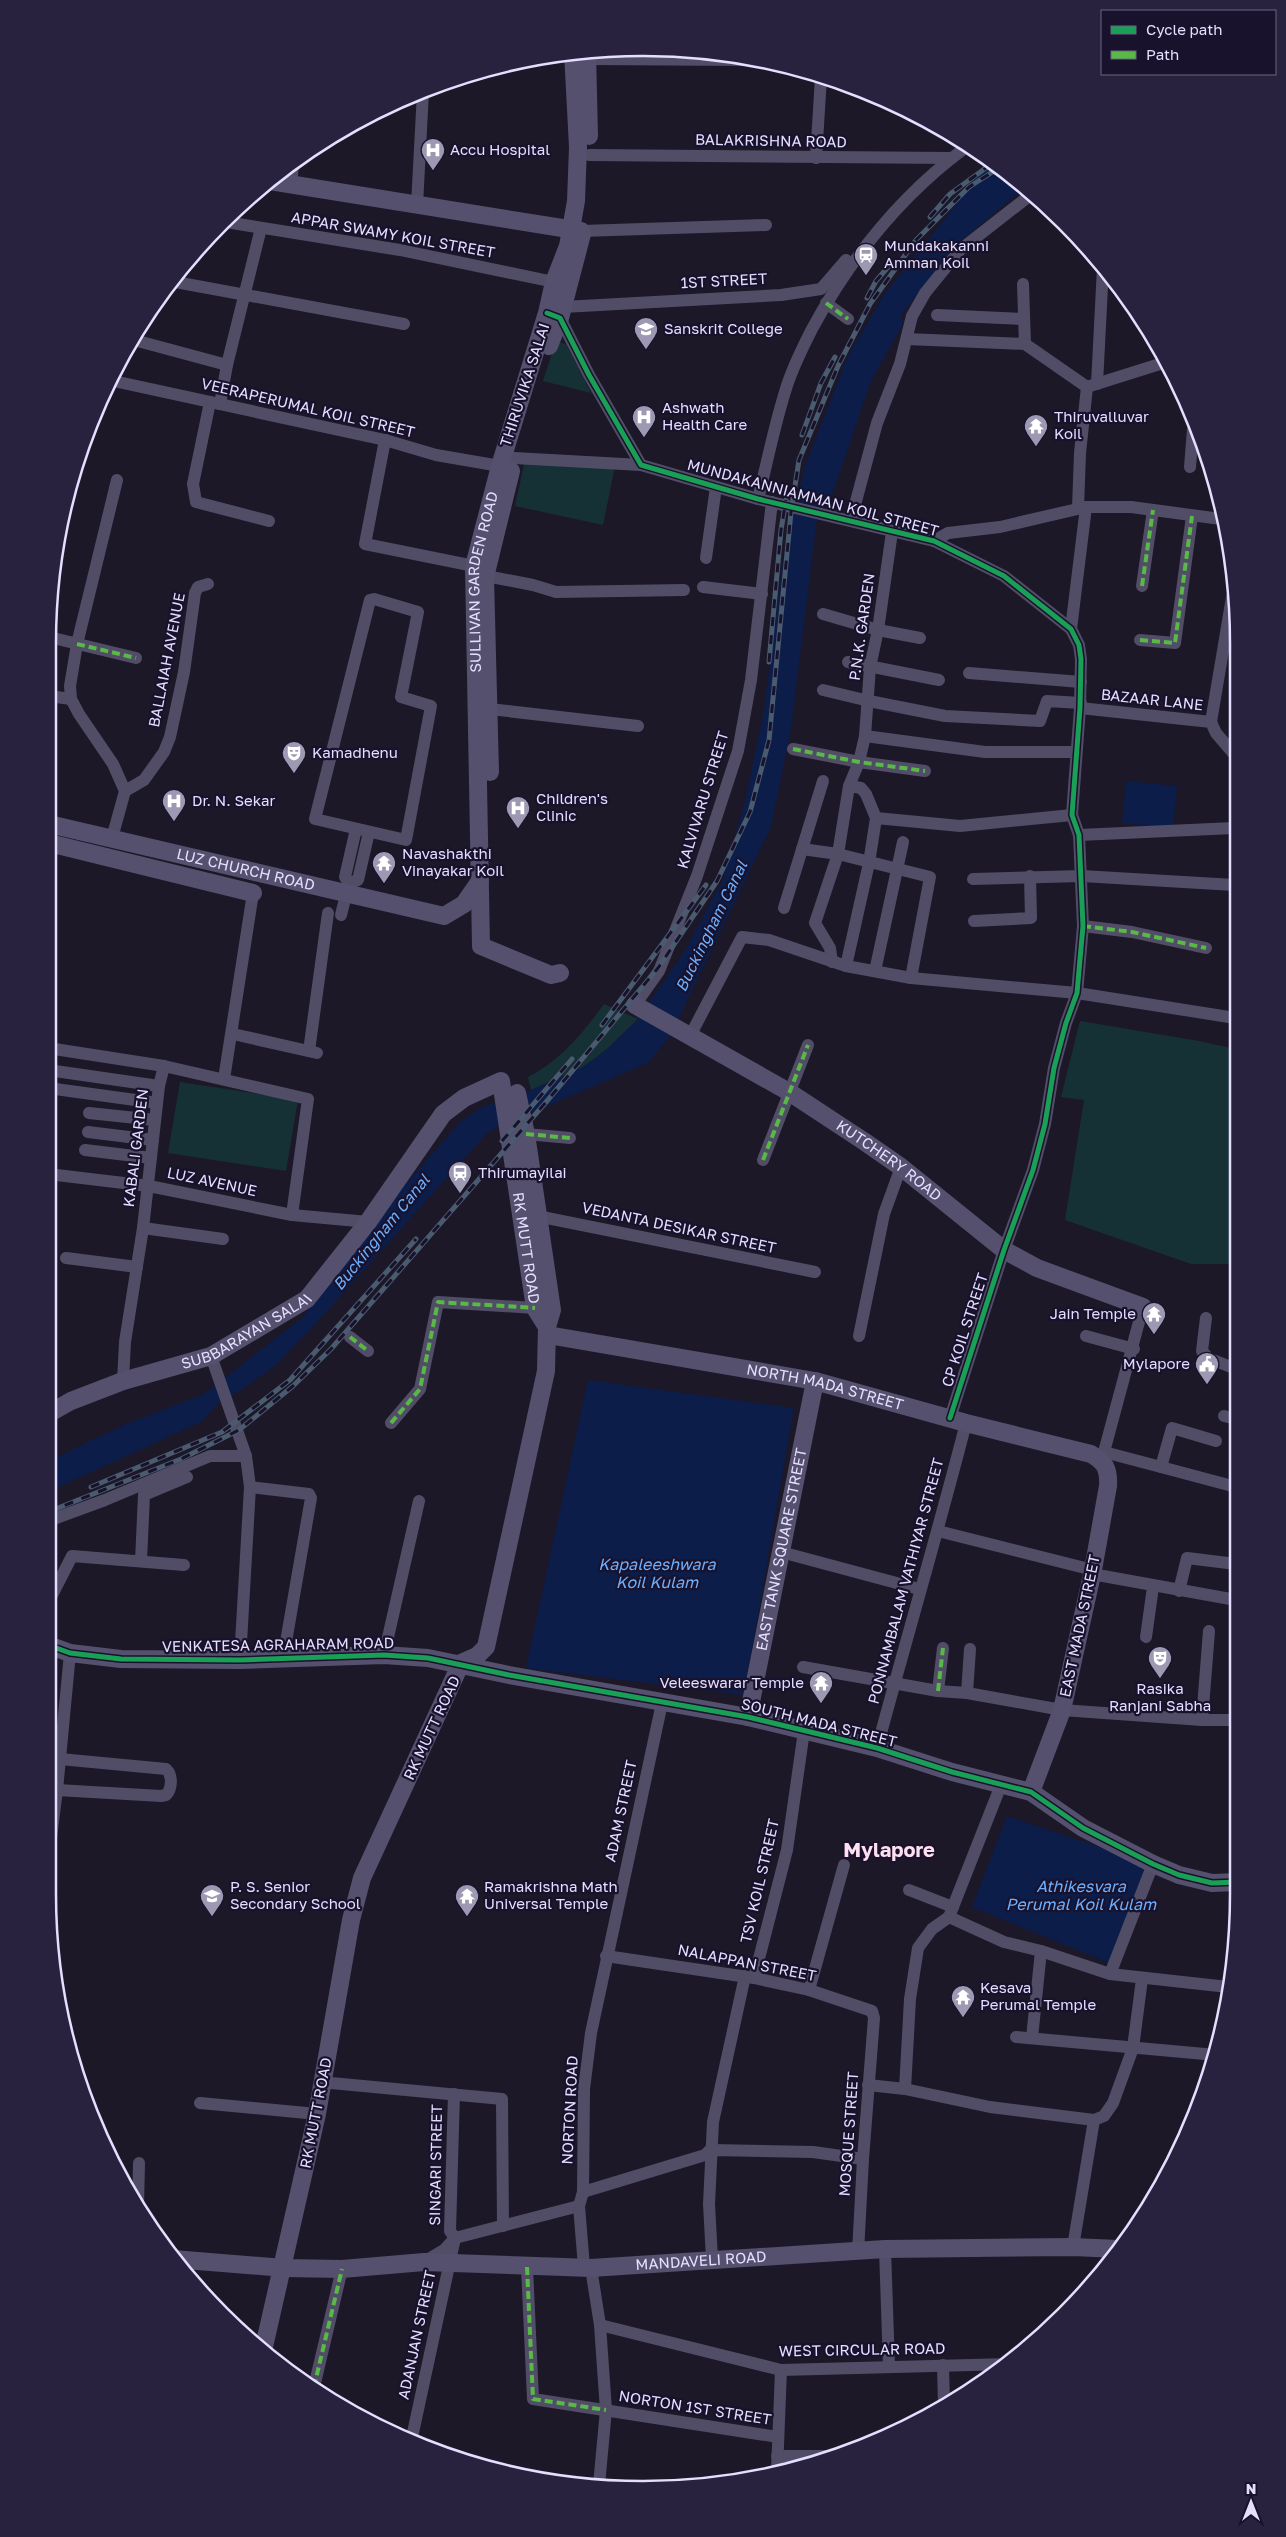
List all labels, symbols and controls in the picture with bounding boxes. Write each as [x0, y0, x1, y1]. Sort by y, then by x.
legend [1101, 10, 1276, 75]
text: Cycle path [1146, 20, 1222, 38]
text: Path [1146, 45, 1179, 63]
street label: BALAKRISHNA ROAD [695, 130, 847, 150]
hospital icon: Accu Hospital [420, 137, 446, 171]
place label: Accu Hospital [450, 140, 550, 158]
street label: APPAR SWAMY KOIL STREET [290, 207, 496, 261]
place label: Mundakakanni Amman Koil [884, 236, 989, 271]
station icon: Mundakakanni Amman Koil [853, 242, 879, 276]
street label: 1ST STREET [680, 269, 768, 291]
school or university icon: Sanskrit College [633, 316, 659, 350]
place label: Sanskrit College [664, 319, 783, 337]
street label: THIRUVIKA SALAI [496, 321, 553, 449]
street label: VEERAPERUMAL KOIL STREET [200, 374, 417, 440]
place label: Ashwath Health Care [662, 398, 747, 433]
hospital icon: Ashwath Health Care [631, 404, 657, 438]
place label: Thiruvalluvar Koil [1054, 407, 1149, 442]
temple icon: Thiruvalluvar Koil [1023, 413, 1049, 447]
street label: MUNDAKANNIAMMAN KOIL STREET [686, 455, 941, 539]
street label: SULLIVAN GARDEN ROAD [464, 489, 501, 673]
street label: P.N.K. GARDEN [845, 572, 877, 682]
street label: BALLAIAH AVENUE [144, 591, 188, 729]
street label: BAZAAR LANE [1100, 685, 1204, 713]
street label: KALVIVARU STREET [673, 729, 732, 871]
theatre icon: Kamadhenu [281, 740, 307, 774]
place label: Kamadhenu [312, 743, 398, 761]
hospital icon: Dr. N. Sekar [161, 788, 187, 822]
place label: Children's Clinic [536, 789, 608, 824]
place label: Dr. N. Sekar [192, 791, 276, 809]
hospital icon: Children's Clinic [505, 795, 531, 829]
street label: LUZ CHURCH ROAD [175, 844, 317, 894]
place label: Navashakthi Vinayakar Koil [402, 844, 504, 879]
temple icon: Navashakthi Vinayakar Koil [371, 850, 397, 884]
water label: Buckingham Canal [671, 857, 752, 995]
street label: KABALI GARDEN [119, 1088, 151, 1208]
street label: KUTCHERY ROAD [833, 1116, 946, 1204]
station icon: Thirumayilai [447, 1160, 473, 1194]
street label: LUZ AVENUE [166, 1163, 259, 1199]
place label: Thirumayilai [478, 1163, 567, 1181]
water label: Buckingham Canal [328, 1169, 434, 1294]
street label: RK MUTT ROAD [510, 1191, 544, 1305]
street label: VEDANTA DESIKAR STREET [580, 1198, 778, 1256]
street label: CP KOIL STREET [937, 1270, 991, 1389]
street label: SUBBARAYAN SALAI [179, 1290, 316, 1372]
temple icon: Jain Temple [1141, 1301, 1167, 1335]
place label: Jain Temple [1050, 1304, 1136, 1322]
public building icon: Mylapore [1194, 1351, 1220, 1385]
place label: Mylapore [1123, 1354, 1190, 1372]
street label: NORTH MADA STREET [745, 1359, 906, 1413]
street label: EAST TANK SQUARE STREET [751, 1446, 809, 1652]
street label: PONNAMBALAM VATHIYAR STREET [863, 1456, 947, 1706]
street label: EAST MADA STREET [1055, 1553, 1103, 1699]
water label: Kapaleeshwara Koil Kulam [598, 1554, 717, 1592]
street label: VENKATESA AGRAHARAM ROAD [162, 1633, 394, 1655]
theatre icon: Rasika Ranjani Sabha [1147, 1645, 1173, 1679]
temple icon: Veleeswarar Temple [808, 1670, 834, 1704]
street label: RK MUTT ROAD [399, 1673, 463, 1782]
place label: Veleeswarar Temple [660, 1673, 804, 1691]
place label: Rasika Ranjani Sabha [1109, 1679, 1211, 1714]
street label: SOUTH MADA STREET [740, 1694, 899, 1750]
street label: ADAM STREET [600, 1758, 640, 1863]
street label: TSV KOIL STREET [736, 1817, 782, 1945]
district label: Mylapore [843, 1837, 935, 1861]
water label: Athikesvara Perumal Koil Kulam [1006, 1876, 1157, 1914]
place label: P. S. Senior Secondary School [230, 1877, 361, 1912]
place label: Ramakrishna Math Universal Temple [484, 1877, 618, 1912]
school or university icon: P. S. Senior Secondary School [199, 1883, 225, 1917]
temple icon: Ramakrishna Math Universal Temple [454, 1883, 480, 1917]
street label: NALAPPAN STREET [676, 1940, 818, 1984]
place label: Kesava Perumal Temple [980, 1978, 1096, 2013]
temple icon: Kesava Perumal Temple [950, 1984, 976, 2018]
street label: NORTON ROAD [557, 2055, 581, 2165]
street label: RK MUTT ROAD [295, 2056, 335, 2170]
street label: MOSQUE STREET [835, 2071, 861, 2197]
street label: SINGARI STREET [425, 2104, 445, 2226]
street label: MANDAVELI ROAD [635, 2247, 767, 2273]
street label: ADANJAN STREET [394, 2269, 438, 2401]
street label: WEST CIRCULAR ROAD [778, 2339, 946, 2359]
street label: NORTON 1ST STREET [618, 2386, 773, 2428]
north arrow [1226, 2477, 1276, 2527]
text: N [1246, 2480, 1256, 2497]

